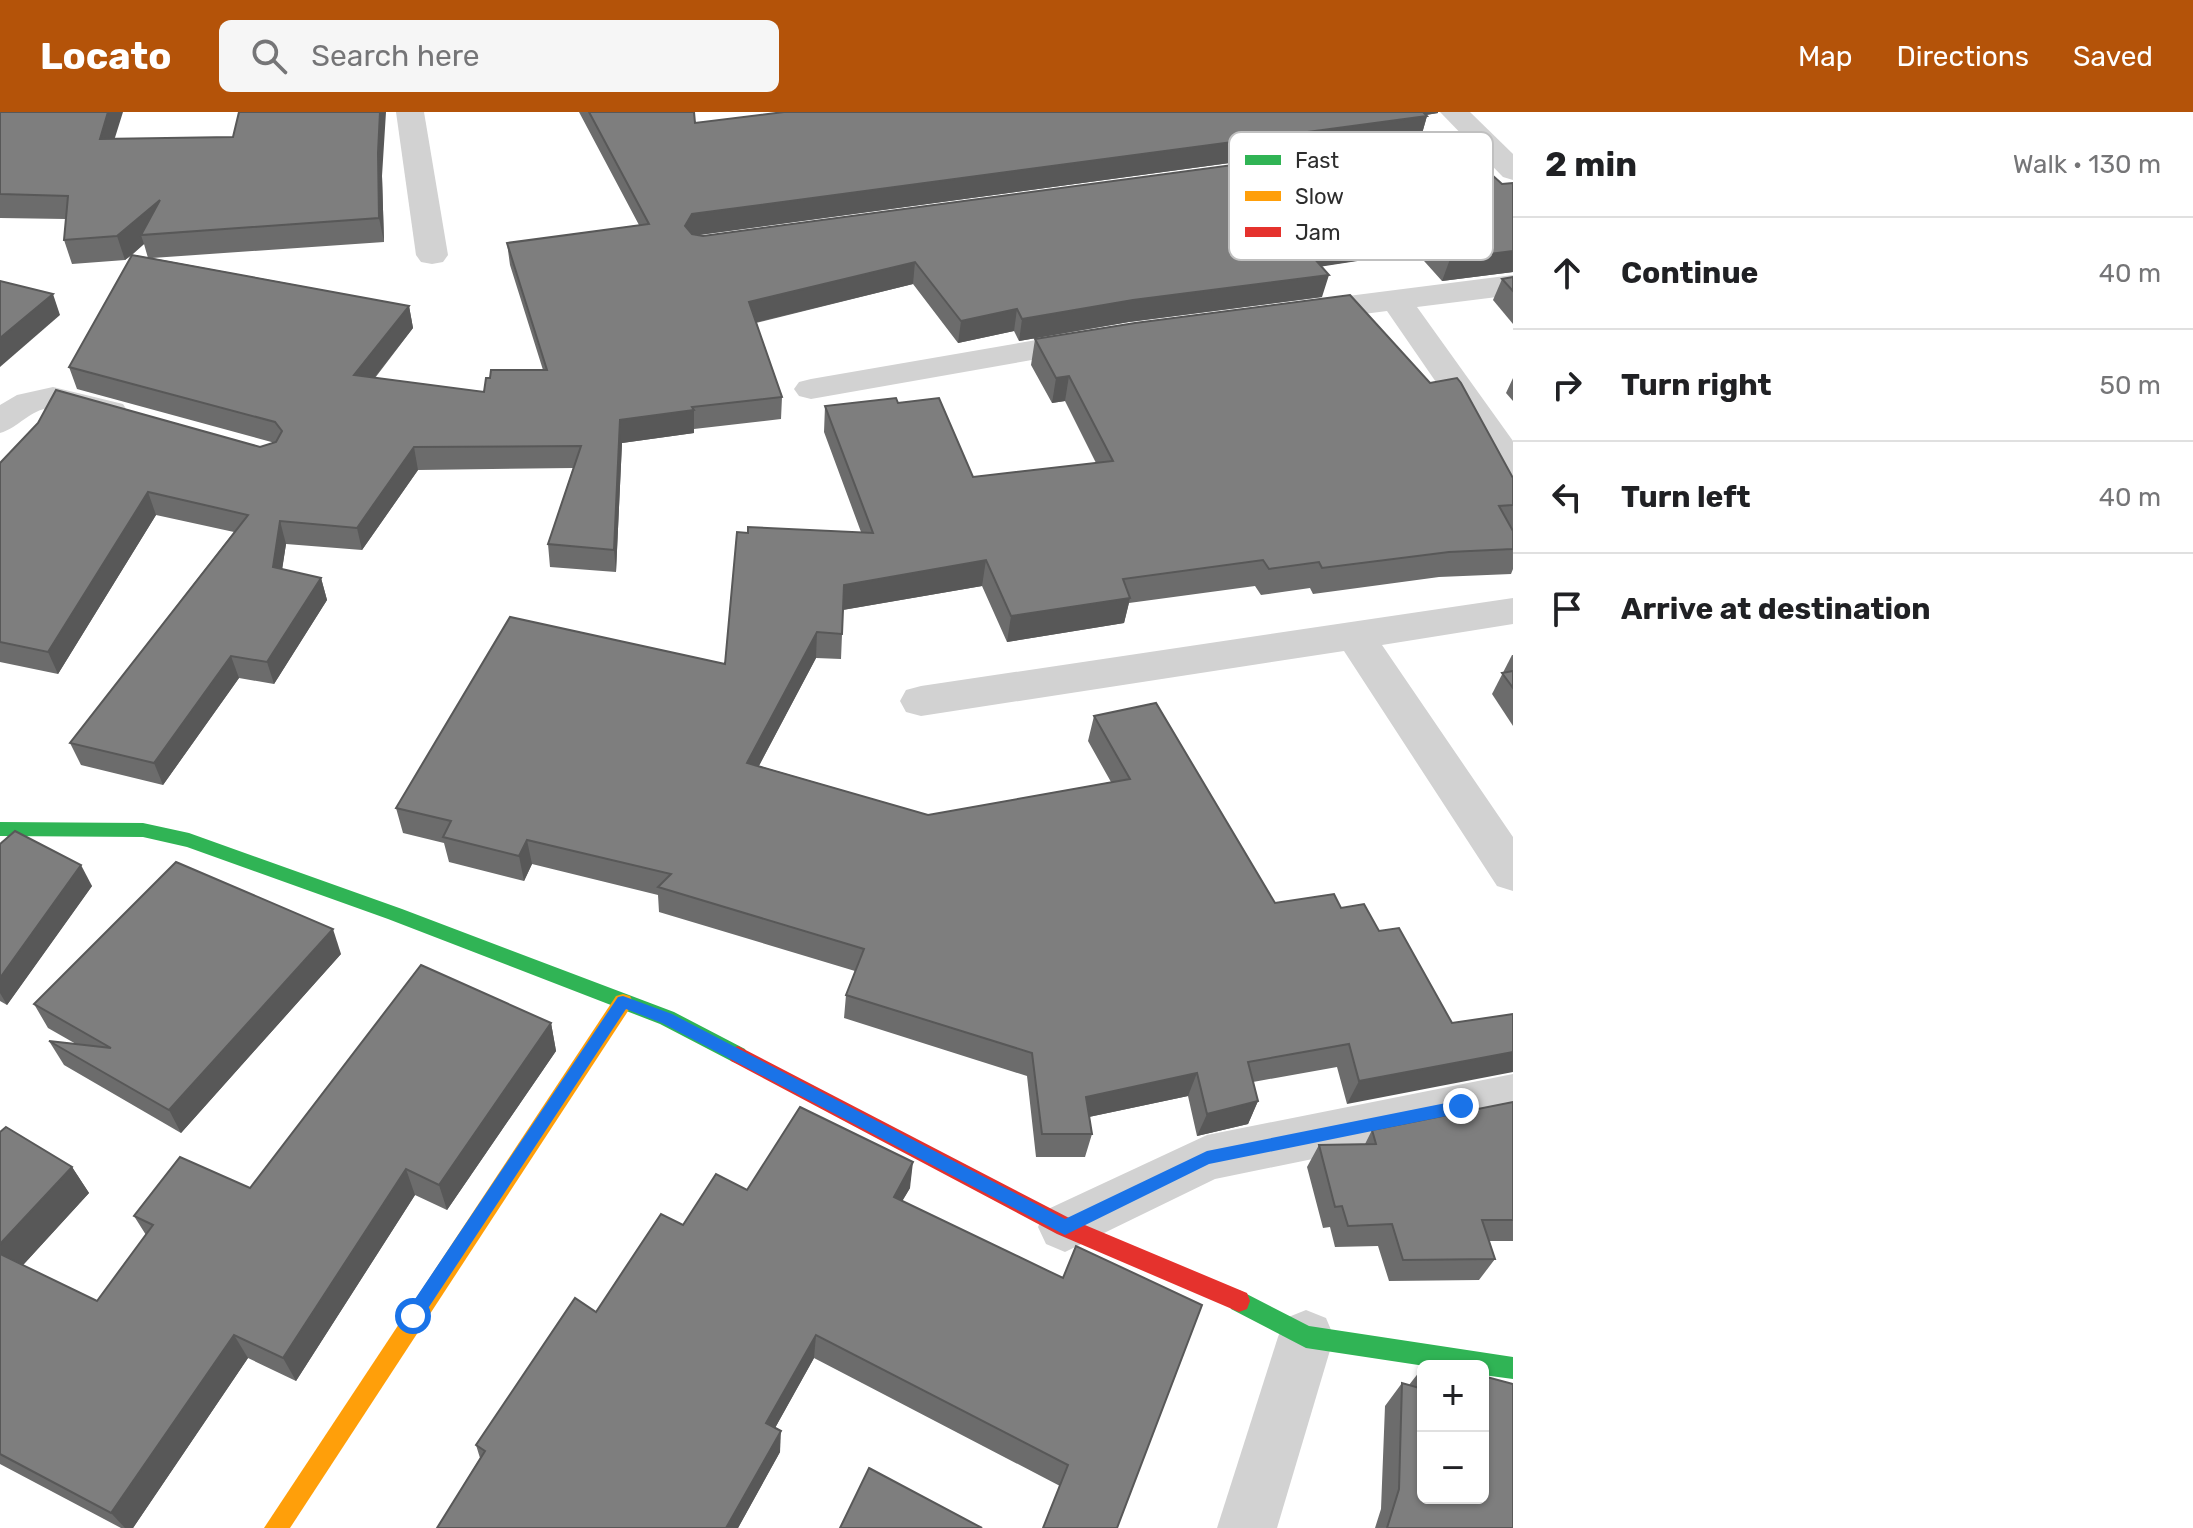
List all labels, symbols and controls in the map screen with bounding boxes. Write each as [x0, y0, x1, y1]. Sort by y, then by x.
search box [219, 20, 779, 92]
text: Locato [40, 33, 171, 79]
icon: search [247, 34, 291, 78]
text: Search here [311, 38, 480, 74]
text: Map [1798, 40, 1852, 73]
text: Directions [1896, 40, 2029, 73]
text: Saved [2073, 40, 2153, 73]
legend [1229, 132, 1493, 260]
text: 2 min [1545, 144, 1637, 185]
text: Fast [1295, 147, 1340, 174]
text: Walk · 130 m [2013, 149, 2161, 180]
text: Slow [1295, 183, 1344, 210]
text: Jam [1295, 219, 1341, 246]
icon: ahead [1545, 251, 1589, 295]
text: Continue [1621, 255, 1758, 291]
text: 40 m [2099, 258, 2161, 289]
icon: right [1545, 363, 1589, 407]
text: Turn right [1621, 367, 1772, 403]
text: 50 m [2100, 370, 2161, 401]
icon: left [1545, 475, 1589, 519]
text: Turn left [1621, 479, 1751, 515]
text: 40 m [2099, 482, 2161, 513]
icon: arrive [1545, 587, 1589, 631]
text: Arrive at destination [1621, 591, 1931, 627]
route end [1443, 1088, 1479, 1124]
route start [395, 1298, 431, 1334]
map controls [1417, 1360, 1489, 1504]
button: + [1417, 1360, 1489, 1432]
button: − [1417, 1432, 1489, 1504]

